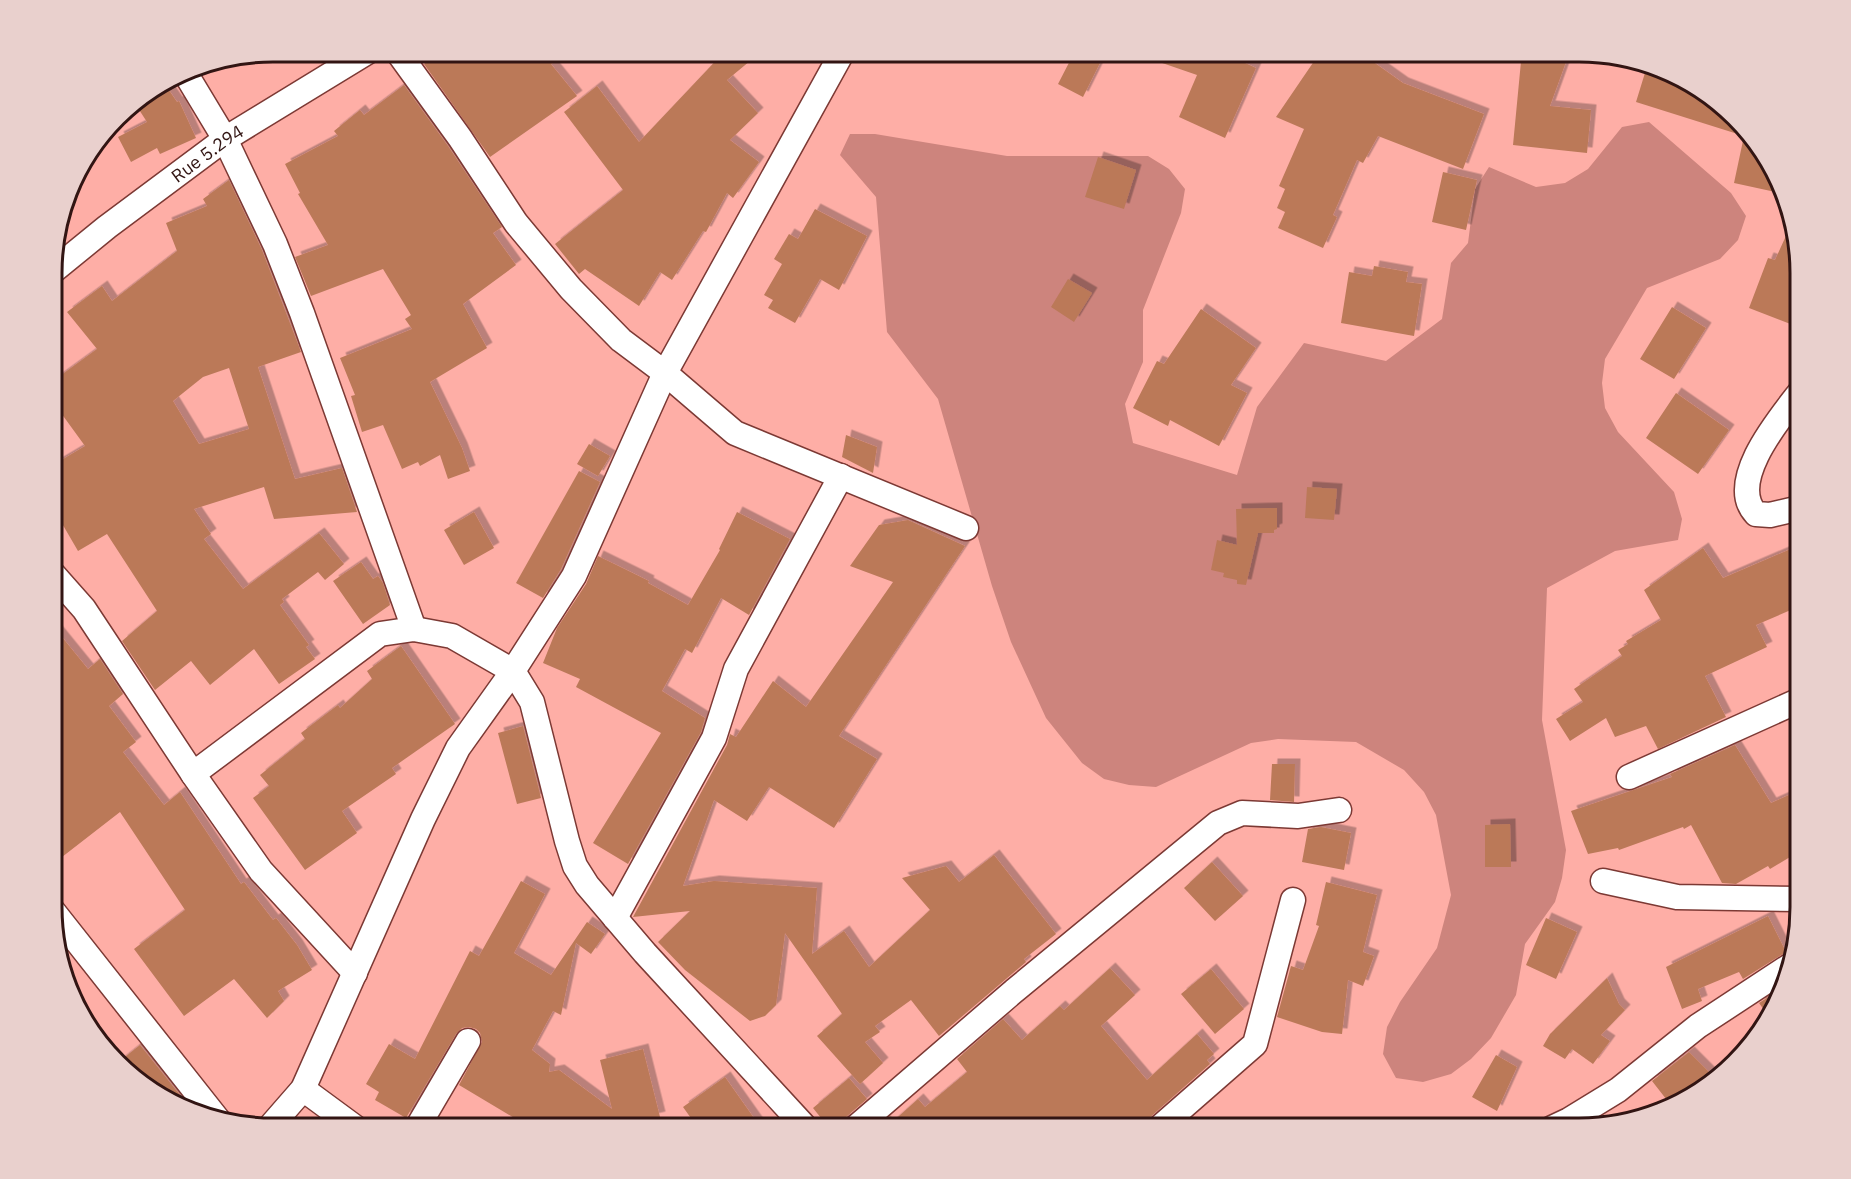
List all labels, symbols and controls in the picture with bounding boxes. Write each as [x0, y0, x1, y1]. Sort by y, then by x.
street label: Rue 5.294 [166, 119, 248, 187]

